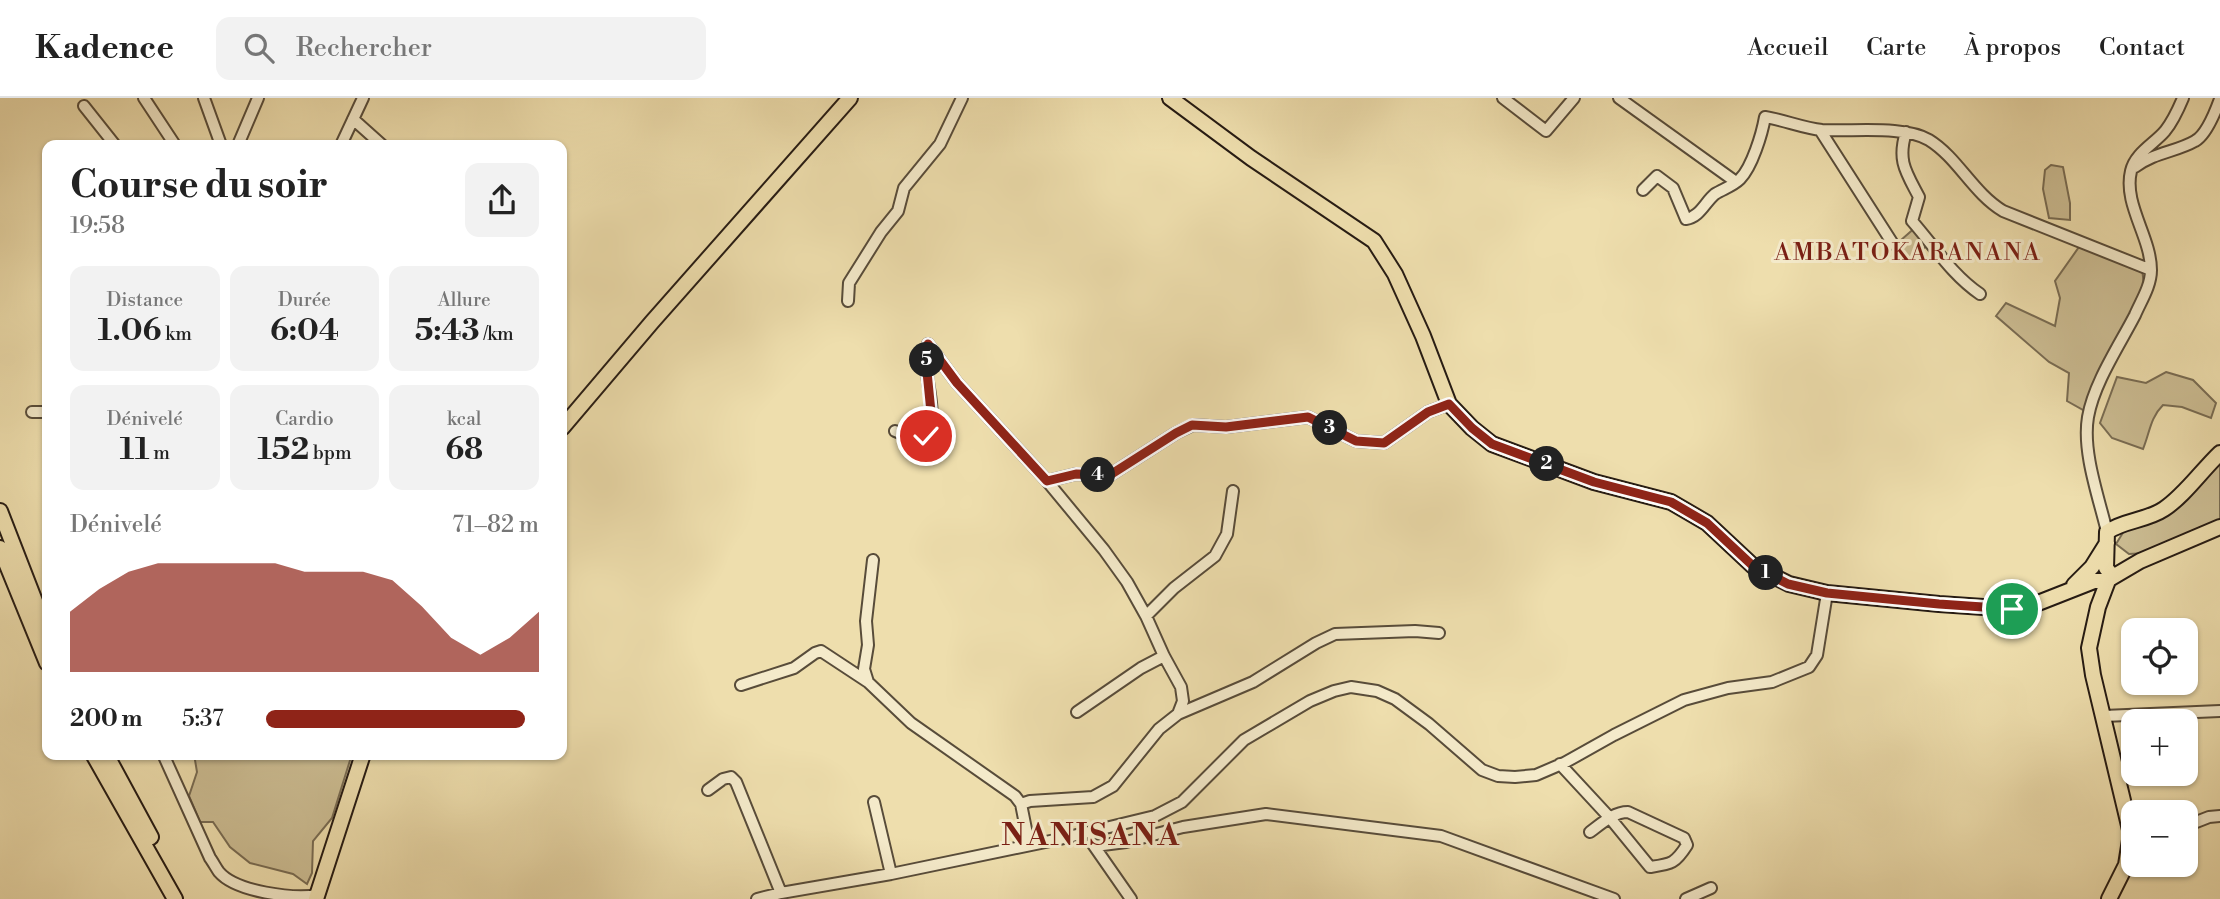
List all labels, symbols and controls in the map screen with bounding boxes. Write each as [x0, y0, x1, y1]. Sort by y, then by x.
search box [216, 17, 706, 80]
text: Kadence [35, 28, 174, 69]
icon: search [240, 29, 278, 67]
text: Rechercher [296, 32, 432, 64]
text: Accueil [1747, 33, 1828, 63]
text: Carte [1866, 33, 1926, 63]
text: À propos [1964, 33, 2061, 63]
text: Contact [2099, 33, 2185, 63]
text: Course du soir [70, 162, 328, 209]
button: share [465, 163, 539, 237]
text: 19:58 [70, 212, 125, 240]
district label: AMBATOKARANANA [1773, 238, 2042, 268]
text: Distance [106, 288, 183, 312]
text: Durée [278, 288, 331, 312]
text: Allure [438, 288, 491, 312]
text: 1.06 [98, 312, 161, 350]
text: 6:04 [270, 312, 339, 350]
text: 5:43 [415, 312, 480, 350]
text: km [161, 322, 192, 346]
text: /km [480, 322, 514, 346]
pin: 5 [909, 342, 944, 378]
text: 5 [921, 347, 932, 371]
pin [896, 406, 956, 466]
text: Dénivelé [107, 407, 183, 431]
text: Cardio [275, 407, 334, 431]
text: kcal [447, 407, 481, 431]
pin: 3 [1312, 410, 1348, 446]
text: 3 [1324, 415, 1335, 439]
icon: check [907, 417, 945, 455]
text: 11 [120, 431, 149, 469]
text: 152 [257, 431, 309, 469]
text: 68 [445, 431, 483, 469]
text: m [149, 441, 170, 465]
text: bpm [309, 441, 352, 465]
pin: 2 [1530, 446, 1564, 482]
text: 2 [1541, 451, 1552, 475]
pin: 4 [1080, 458, 1116, 492]
text: 4 [1091, 462, 1104, 486]
text: Dénivelé [70, 511, 162, 539]
text: 71–82 m [452, 511, 539, 539]
pin: 1 [1748, 556, 1784, 590]
text: 1 [1761, 560, 1770, 584]
pin [1982, 579, 2042, 639]
icon: arrive [1993, 590, 2031, 628]
map controls [2121, 618, 2198, 877]
button: locate [2121, 618, 2198, 695]
text: 200 m [70, 705, 142, 733]
text: 5:37 [182, 705, 224, 733]
button: + [2121, 709, 2198, 786]
button: − [2121, 800, 2198, 877]
district label: NANISANA [1001, 817, 1181, 855]

